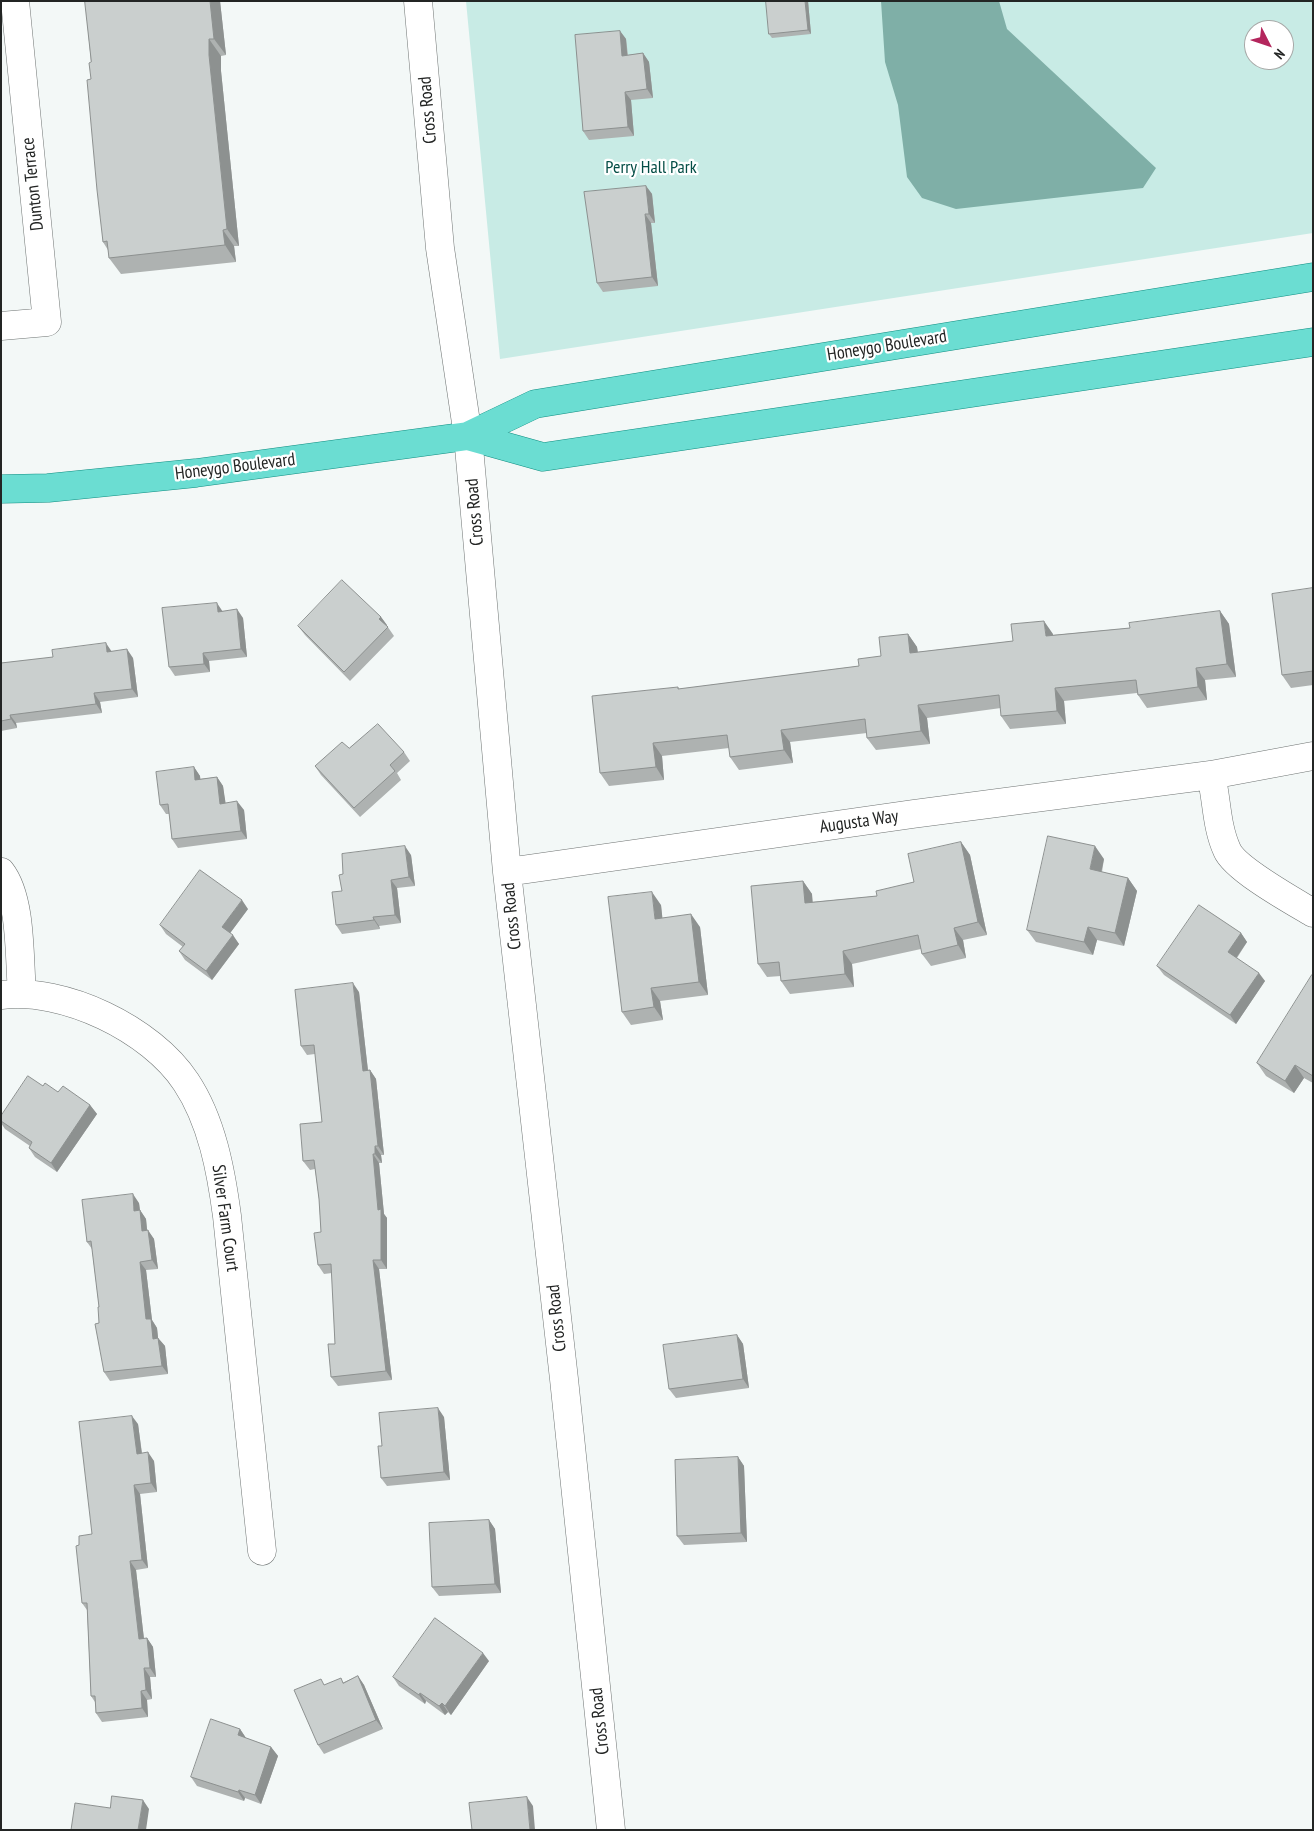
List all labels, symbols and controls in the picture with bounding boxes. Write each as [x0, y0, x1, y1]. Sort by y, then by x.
north arrow [1244, 20, 1294, 70]
text: N [1270, 45, 1289, 63]
street label: Cross Road [414, 75, 442, 145]
street label: Dunton Terrace [17, 136, 49, 232]
park label: Perry Hall Park [605, 157, 697, 179]
street label: Honeygo Boulevard [826, 326, 948, 366]
street label: Honeygo Boulevard [174, 449, 296, 485]
street label: Cross Road [461, 477, 489, 547]
street label: Augusta Way [818, 806, 900, 838]
street label: Cross Road [498, 881, 526, 951]
street label: Silver Farm Court [207, 1163, 243, 1273]
street label: Cross Road [543, 1283, 571, 1353]
street label: Cross Road [586, 1686, 614, 1756]

